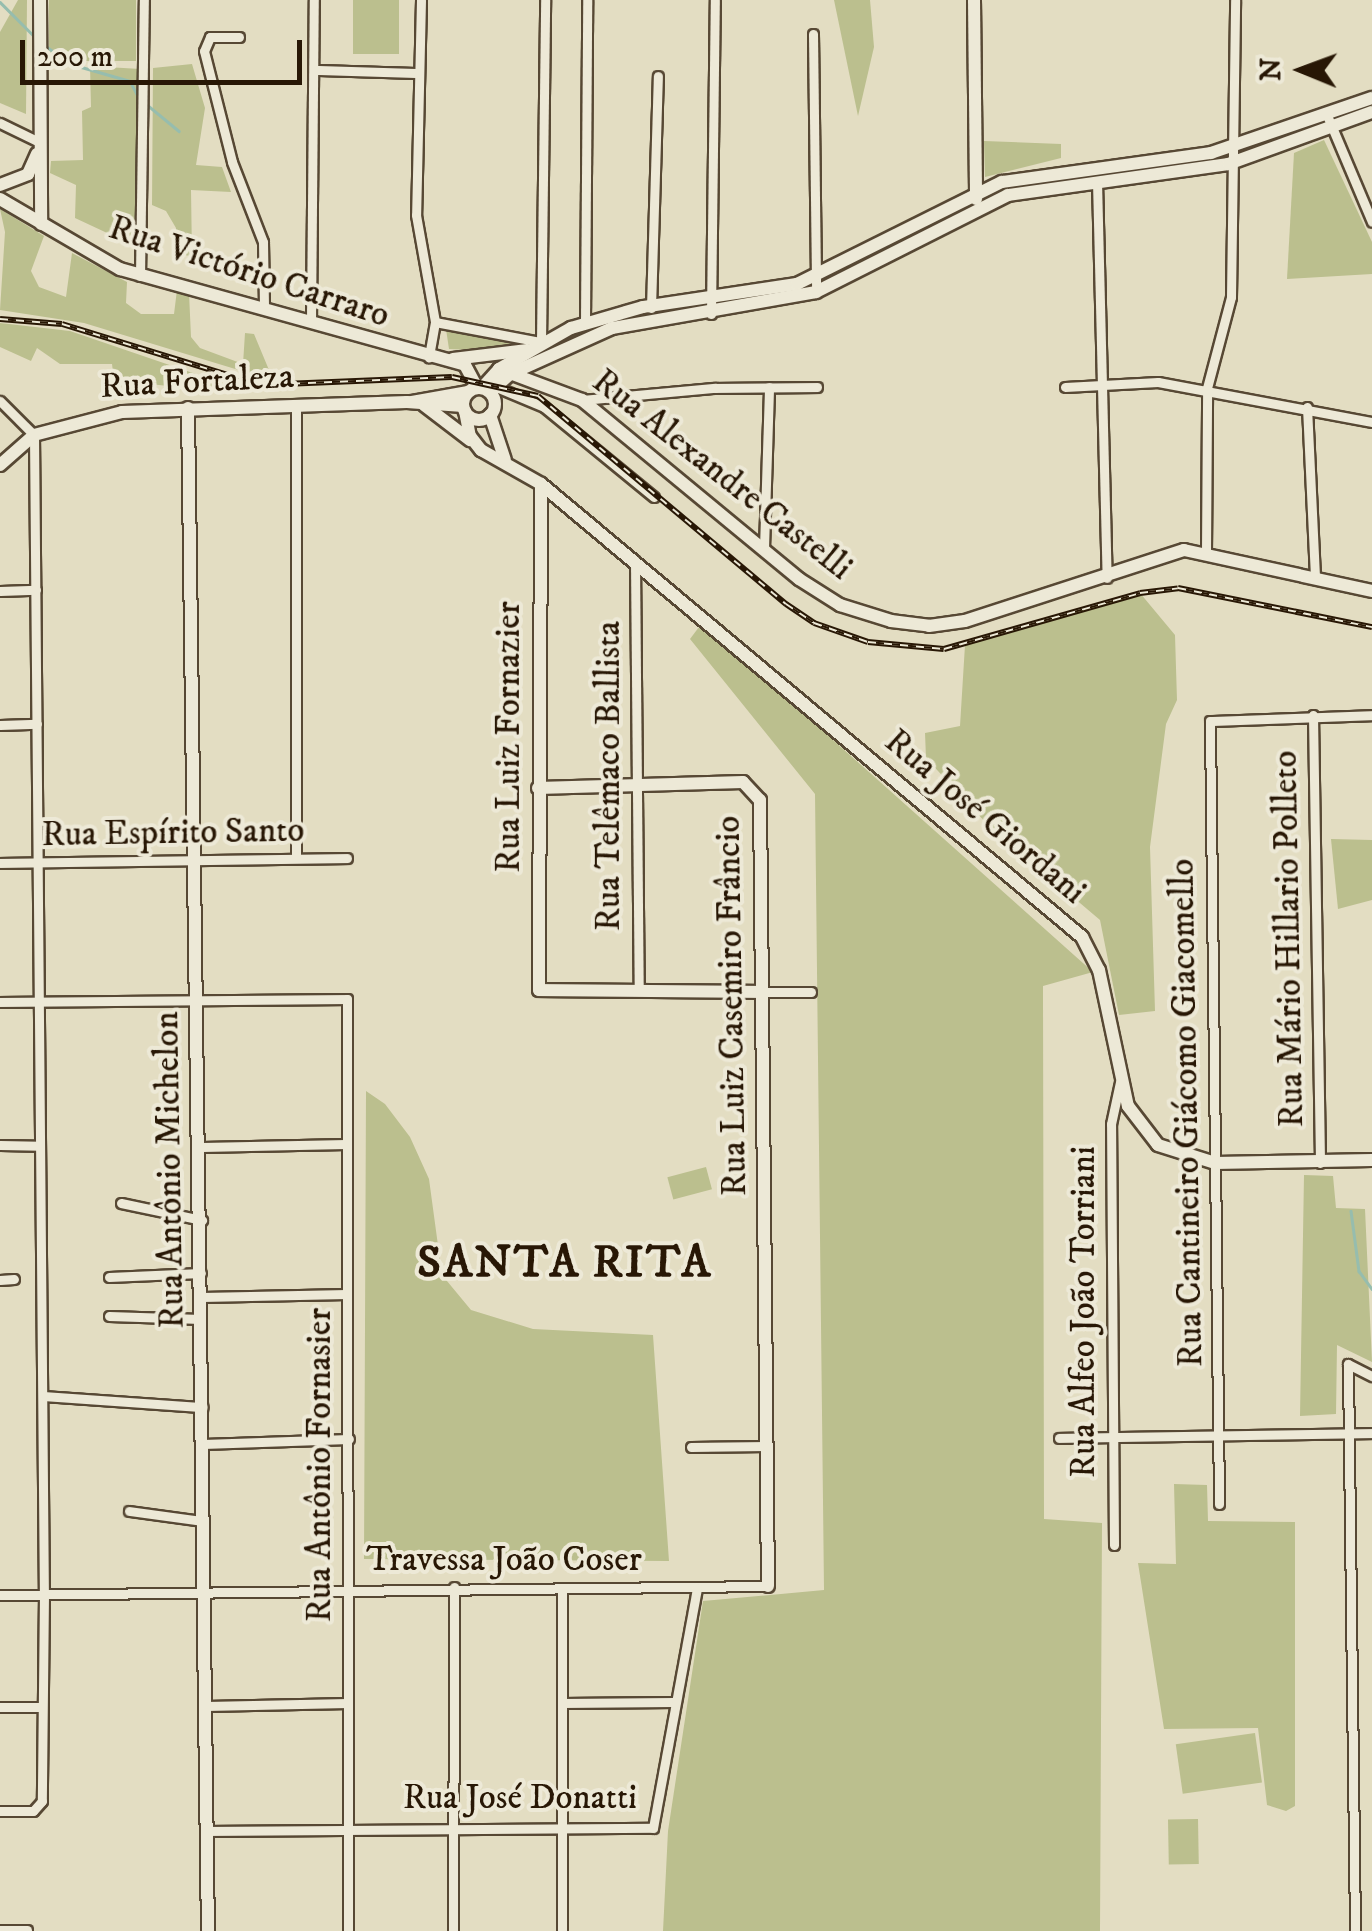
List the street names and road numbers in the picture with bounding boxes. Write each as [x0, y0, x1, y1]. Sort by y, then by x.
street label: Rua Victório Carraro [104, 207, 394, 337]
street label: Rua Fortaleza [99, 356, 295, 408]
street label: Rua Alexandre Castelli [584, 361, 860, 589]
street label: Rua Luiz Fornazier [488, 601, 530, 873]
street label: Rua Telêmaco Ballista [588, 621, 630, 931]
street label: Rua José Giordani [876, 721, 1094, 913]
street label: Rua Mário Hillario Polleto [1265, 750, 1313, 1128]
street label: Rua Espírito Santo [41, 810, 305, 856]
street label: Rua Luiz Casemiro Frâncio [708, 815, 756, 1197]
street label: Rua Cantineiro Giácomo Giacomello [1162, 858, 1212, 1368]
street label: Rua Antônio Michelon [146, 1011, 194, 1329]
street label: Rua Alfeo João Torriani [1063, 1146, 1105, 1478]
street label: Rua Antônio Fornasier [299, 1308, 341, 1622]
street label: Travessa João Coser [366, 1539, 642, 1581]
street label: Rua José Donatti [403, 1777, 637, 1819]

